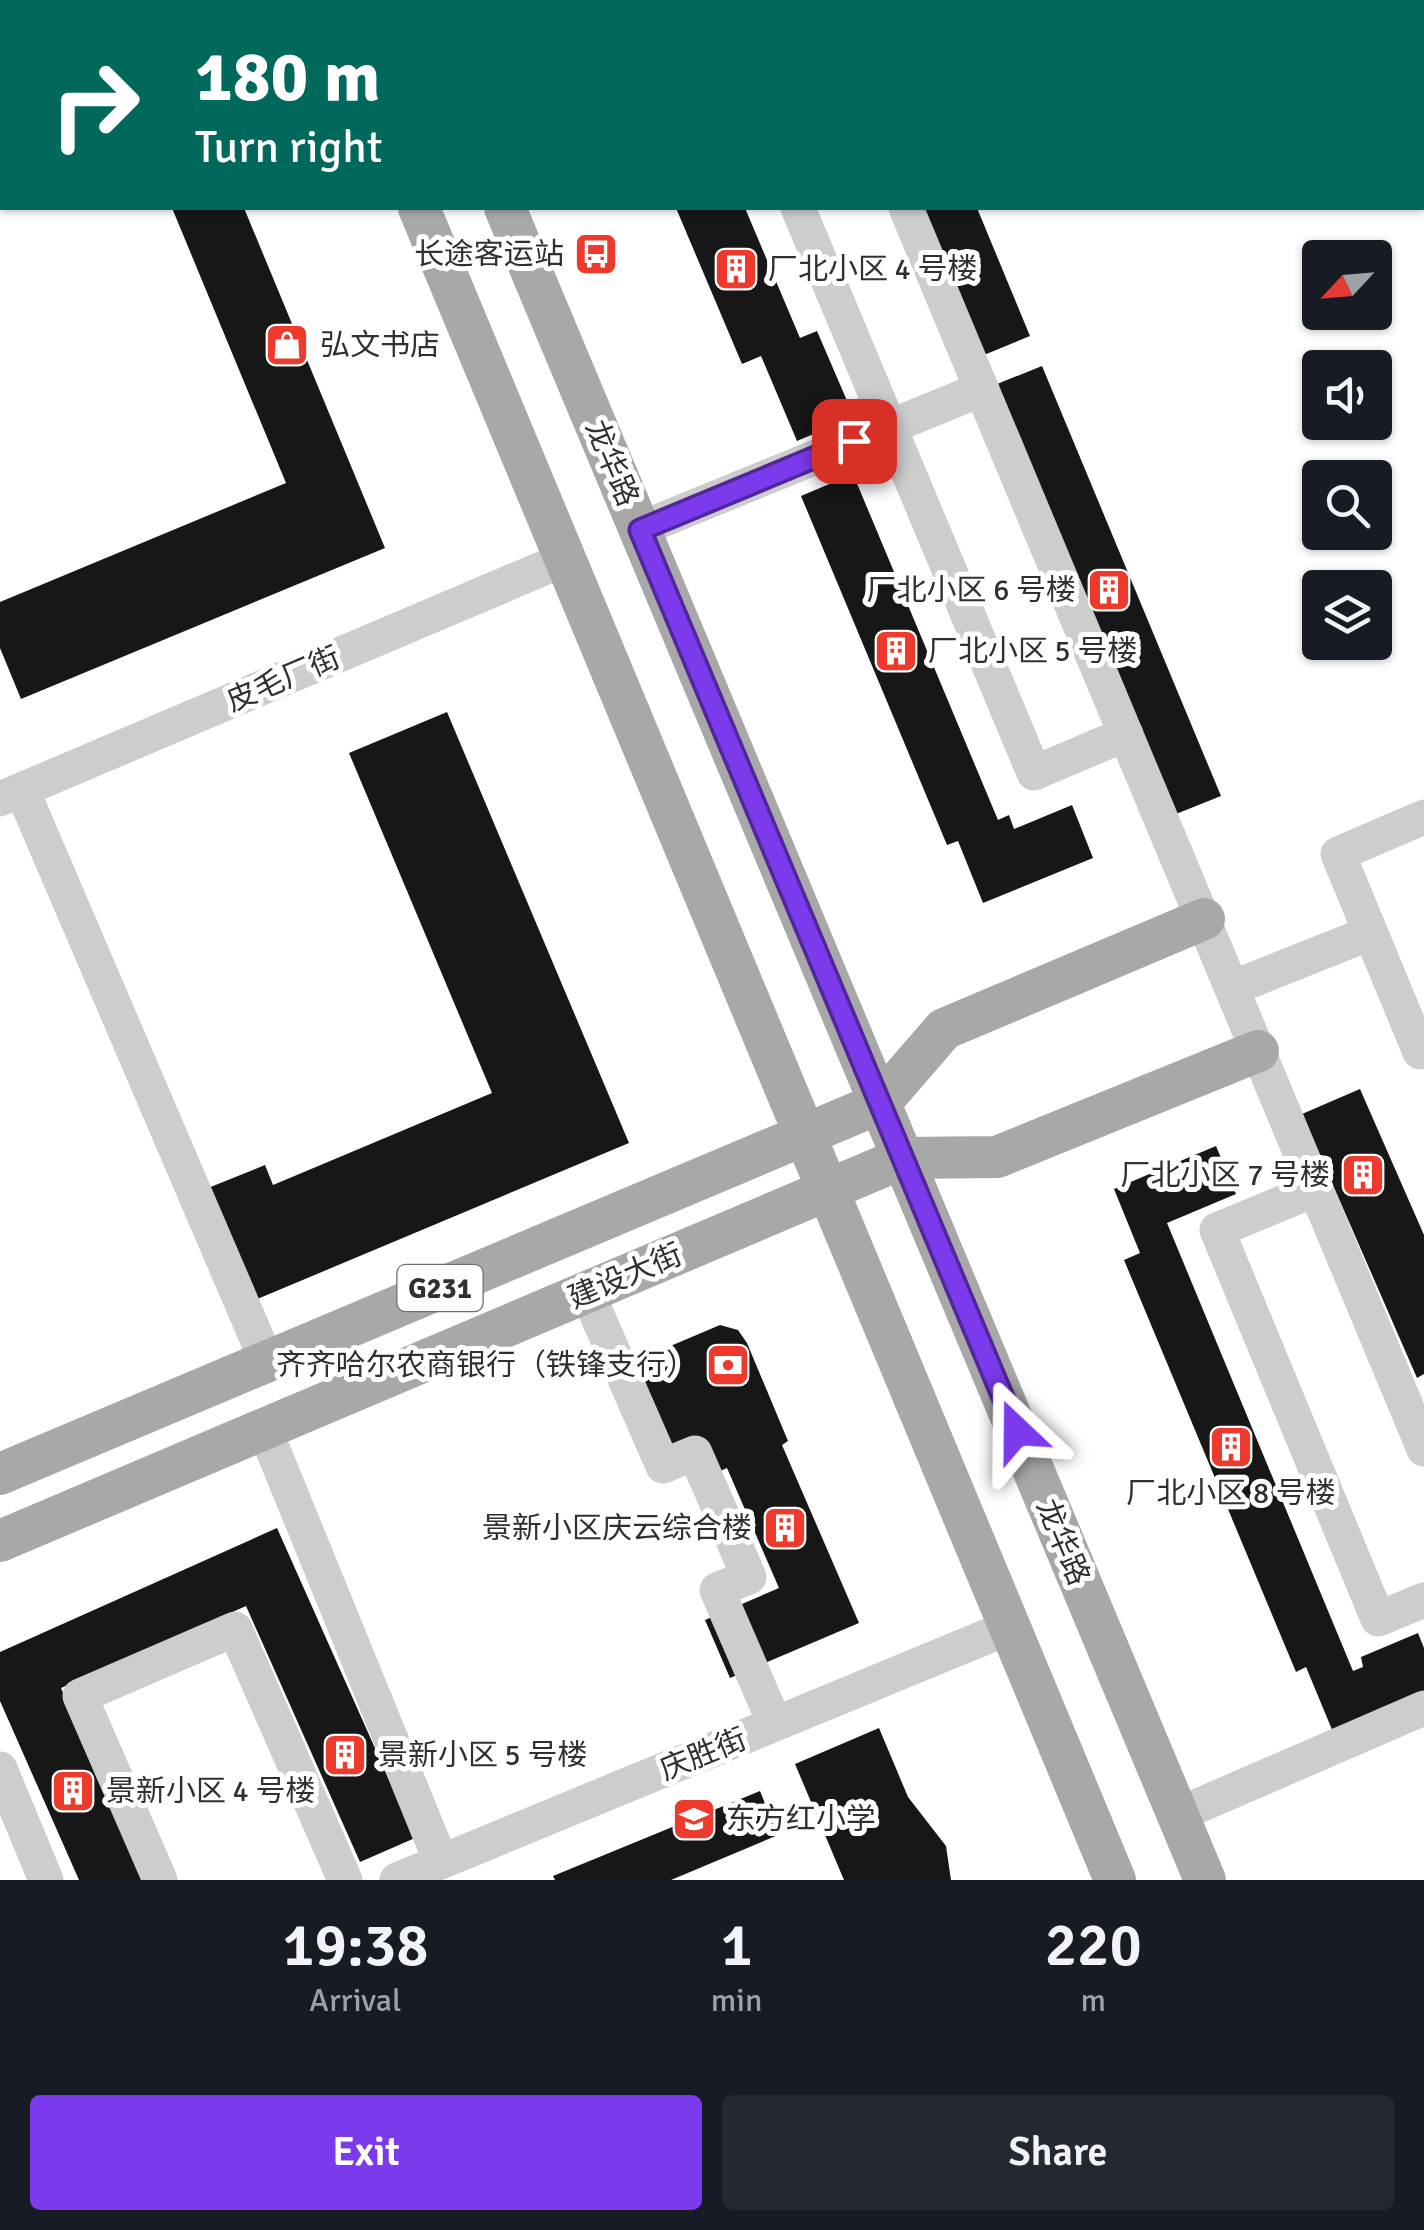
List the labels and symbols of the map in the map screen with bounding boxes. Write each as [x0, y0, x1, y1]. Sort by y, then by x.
bus stop icon: 长途客运站 [573, 231, 619, 277]
place label: 长途客运站 [414, 236, 564, 273]
north arrow [1302, 240, 1392, 330]
building icon: 厂北小区 4 号楼 [713, 246, 759, 292]
place label: 厂北小区 4 号楼 [768, 251, 977, 288]
shop icon: 弘文书店 [264, 322, 310, 368]
place label: 弘文书店 [320, 327, 440, 364]
pin [812, 399, 897, 484]
street label: 龙华路 [577, 415, 646, 512]
building icon: 厂北小区 6 号楼 [1086, 567, 1132, 613]
place label: 厂北小区 6 号楼 [867, 572, 1076, 609]
building icon: 厂北小区 5 号楼 [873, 628, 919, 674]
place label: 厂北小区 5 号楼 [928, 633, 1137, 670]
street label: 皮毛厂街 [221, 639, 346, 720]
building icon: 厂北小区 7 号楼 [1340, 1152, 1386, 1198]
place label: 厂北小区 7 号楼 [1121, 1157, 1330, 1194]
street label: 建设大街 [563, 1236, 688, 1317]
road number: G231 [398, 1265, 482, 1311]
bank icon: 齐齐哈尔农商银行（铁锋支行） [705, 1342, 751, 1388]
place label: 齐齐哈尔农商银行（铁锋支行） [276, 1347, 696, 1384]
position arrow [965, 1379, 1069, 1483]
building icon: 厂北小区 8 号楼 [1208, 1424, 1254, 1470]
place label: 厂北小区 8 号楼 [1126, 1475, 1336, 1512]
street label: 龙华路 [1028, 1494, 1097, 1591]
building icon: 景新小区庆云综合楼 [762, 1505, 808, 1551]
place label: 景新小区庆云综合楼 [482, 1510, 752, 1547]
street label: 庆胜街 [655, 1720, 752, 1788]
building icon: 景新小区 5 号楼 [322, 1732, 368, 1778]
place label: 景新小区 5 号楼 [378, 1737, 587, 1774]
building icon: 景新小区 4 号楼 [50, 1768, 96, 1814]
place label: 景新小区 4 号楼 [106, 1773, 315, 1810]
school or university icon: 东方红小学 [671, 1796, 717, 1842]
place label: 东方红小学 [726, 1801, 876, 1838]

